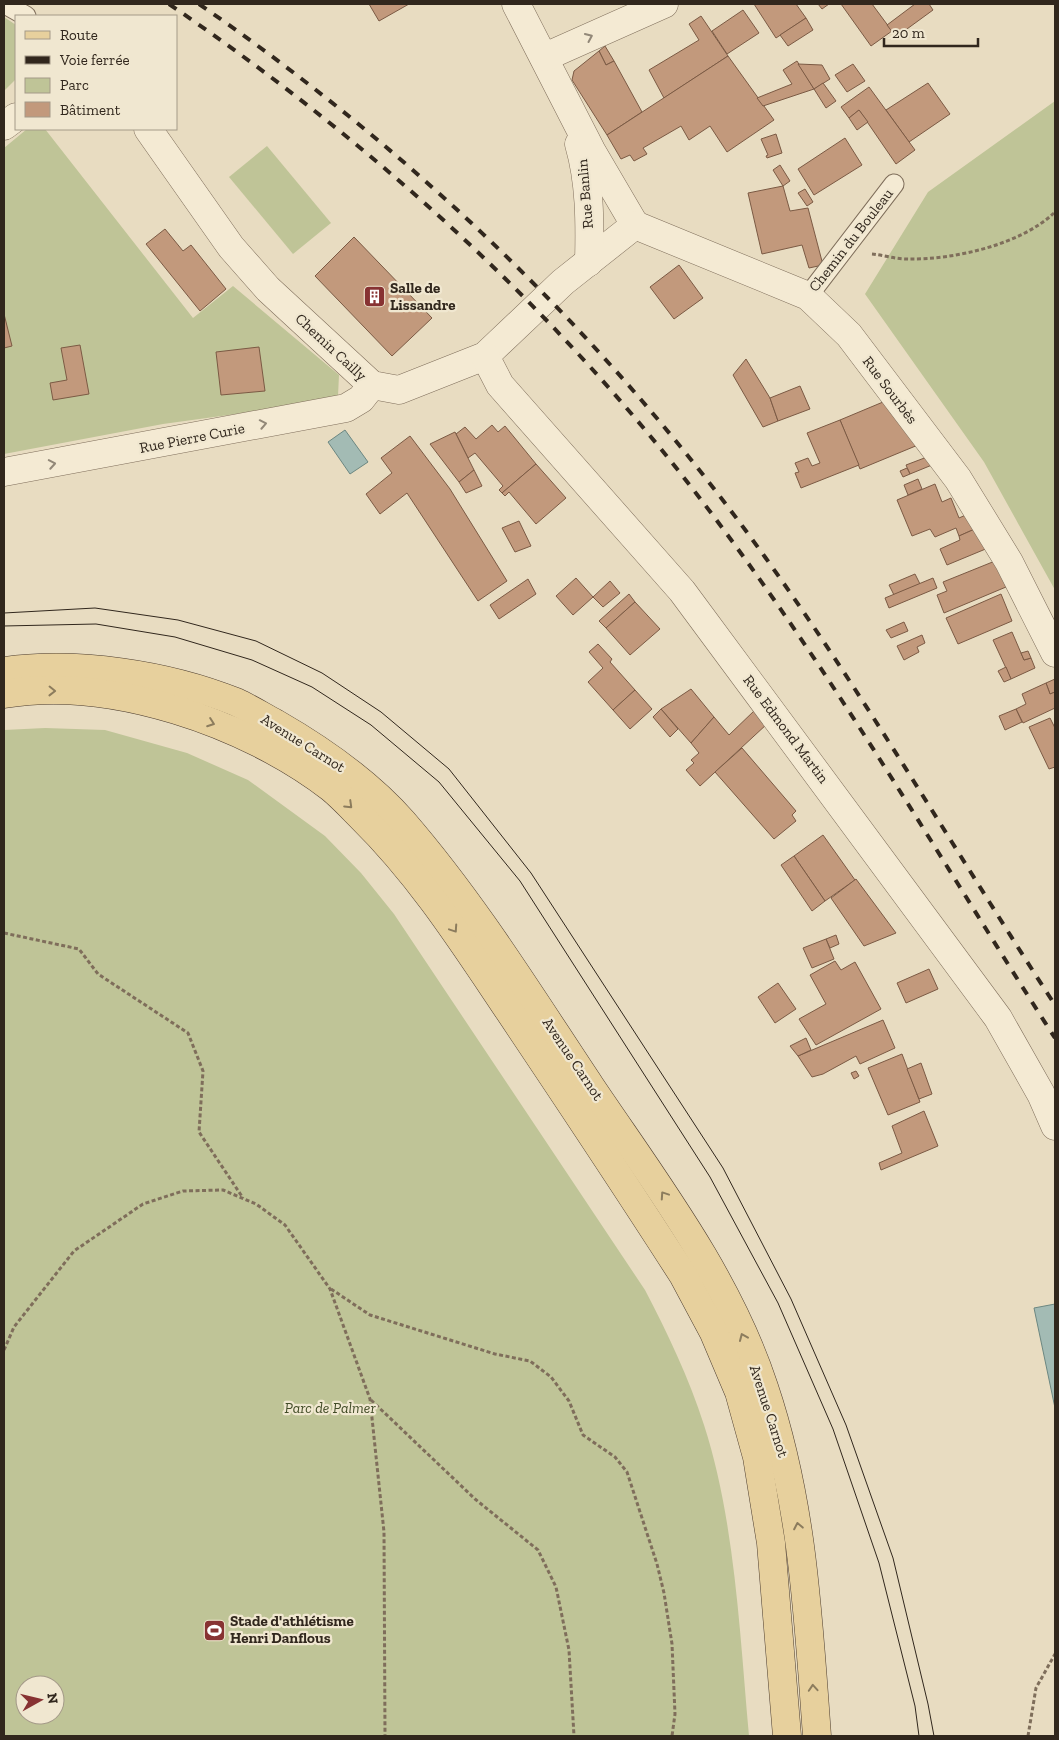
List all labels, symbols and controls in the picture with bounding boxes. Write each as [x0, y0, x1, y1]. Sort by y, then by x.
legend [15, 15, 178, 130]
scale bar [884, 15, 978, 47]
text: 20 m [892, 24, 925, 42]
text: Route [60, 26, 98, 44]
one-way arrow [584, 33, 593, 44]
text: Voie ferrée [59, 51, 130, 69]
text: Parc [60, 76, 89, 94]
text: Bâtiment [60, 101, 121, 119]
street label: Rue Banlin [573, 158, 597, 230]
street label: Chemin du Bouleau [805, 184, 897, 295]
place label: Salle de Lissandre [390, 279, 456, 314]
building icon: Salle de Lissandre [362, 285, 386, 309]
street label: Chemin Cailly [292, 309, 371, 385]
street label: Rue Sourbès [859, 353, 921, 427]
street label: Rue Pierre Curie [138, 419, 246, 457]
one-way arrow [259, 419, 267, 430]
one-way arrow [47, 459, 56, 469]
street label: Rue Edmond Martin [739, 671, 833, 787]
one-way arrow [49, 686, 57, 697]
street label: Avenue Carnot [258, 710, 349, 776]
one-way arrow [206, 717, 214, 727]
one-way arrow [343, 799, 352, 808]
one-way arrow [448, 923, 457, 932]
street label: Avenue Carnot [539, 1014, 608, 1104]
one-way arrow [661, 1192, 670, 1201]
one-way arrow [739, 1333, 750, 1342]
street label: Avenue Carnot [746, 1363, 793, 1460]
park label: Parc de Palmer [284, 1399, 376, 1417]
one-way arrow [794, 1521, 804, 1530]
place label: Stade d'athlétisme Henri Danflous [230, 1612, 354, 1647]
sports icon: Stade d'athlétisme Henri Danflous [202, 1618, 226, 1642]
north arrow [15, 1675, 65, 1725]
one-way arrow [808, 1683, 819, 1691]
text: N [43, 1692, 62, 1705]

